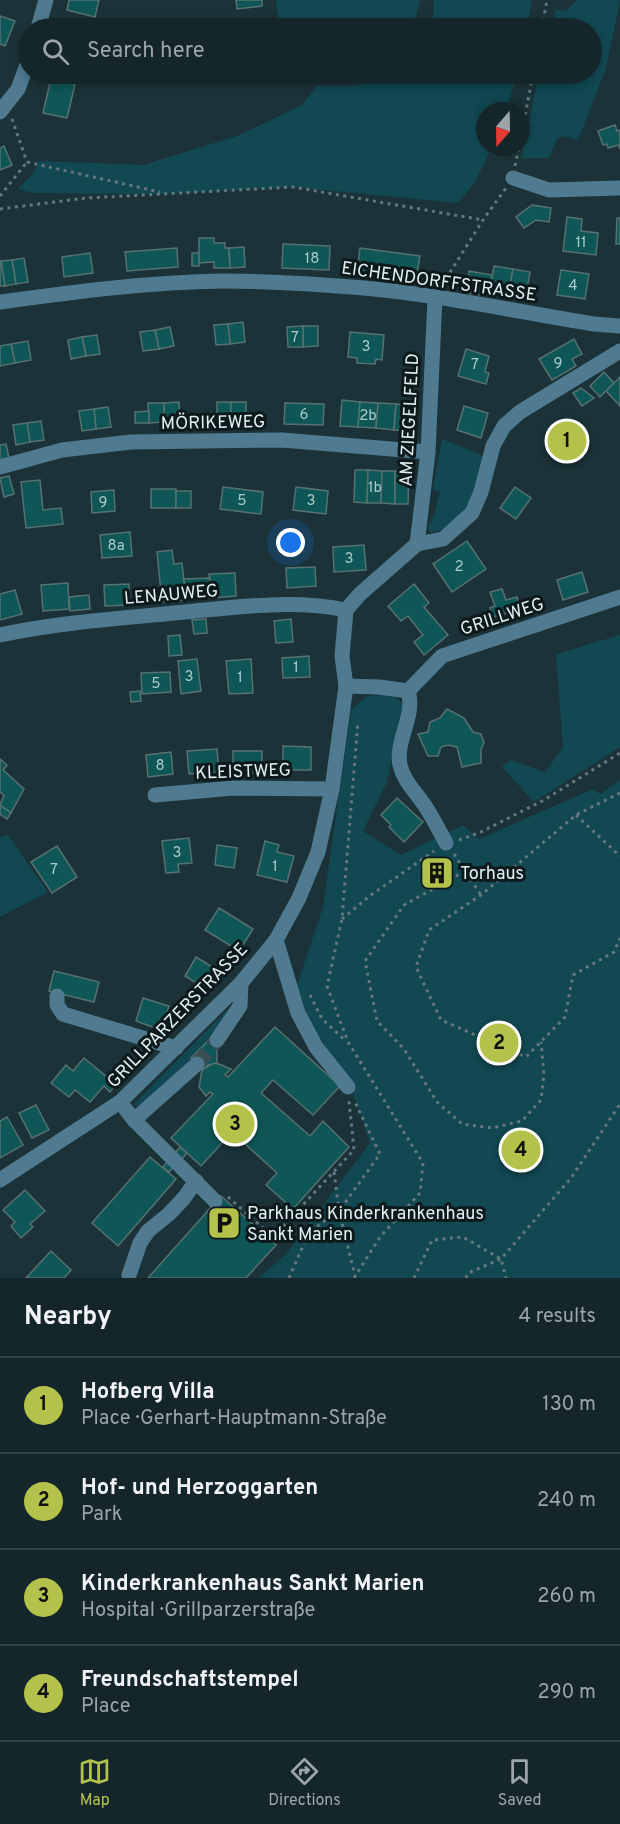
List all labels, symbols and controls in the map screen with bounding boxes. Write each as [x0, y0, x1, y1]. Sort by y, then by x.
search box [18, 18, 602, 84]
icon: search [39, 35, 72, 68]
text: Search here [87, 38, 205, 65]
north arrow [476, 102, 530, 156]
house number: 11 [575, 234, 587, 253]
house number: 18 [305, 250, 319, 269]
street label: EICHENDORFFSTRASSE [340, 257, 538, 308]
house number: 4 [568, 277, 578, 296]
house number: 7 [291, 329, 299, 348]
house number: 3 [361, 338, 371, 357]
street label: AM ZIEGELFELD [396, 353, 425, 487]
house number: 9 [554, 355, 562, 374]
house number: 7 [471, 356, 479, 375]
house number: 6 [300, 406, 309, 425]
house number: 2b [359, 407, 377, 426]
street label: MÖRIKEWEG [161, 409, 266, 436]
pin: 1 [548, 418, 586, 464]
house number: 1b [368, 479, 382, 498]
house number: 5 [237, 492, 247, 511]
house number: 3 [306, 492, 316, 511]
house number: 9 [99, 494, 107, 513]
your location [276, 528, 305, 557]
house number: 8a [107, 537, 125, 556]
house number: 3 [344, 550, 354, 569]
house number: 2 [454, 558, 464, 577]
street label: LENAUWEG [123, 580, 219, 611]
street label: GRILLWEG [458, 593, 547, 642]
house number: 1 [293, 659, 299, 678]
house number: 3 [184, 668, 194, 687]
house number: 1 [237, 669, 243, 688]
house number: 5 [151, 675, 161, 694]
house number: 8 [155, 757, 165, 776]
street label: KLEISTWEG [195, 759, 291, 786]
house number: 3 [172, 844, 182, 863]
building icon: Torhaus [419, 855, 455, 891]
house number: 1 [272, 858, 278, 877]
house number: 7 [50, 861, 58, 880]
place label: Torhaus [460, 863, 524, 886]
street label: GRILLPARZERSTRASSE [103, 939, 253, 1094]
pin: 2 [480, 1020, 518, 1066]
pin: 3 [216, 1102, 254, 1146]
pin: 4 [502, 1128, 540, 1172]
place label: Parkhaus Kinderkrankenhaus Sankt Marien [247, 1203, 484, 1247]
parking icon: Parkhaus Kinderkrankenhaus Sankt Marien [206, 1205, 242, 1241]
text: Nearby [24, 1301, 112, 1334]
text: 4 results [519, 1304, 596, 1330]
text: Hofberg Villa [81, 1379, 214, 1406]
text: 1 [40, 1392, 48, 1418]
text: 130 m [542, 1392, 596, 1418]
text: Place · Gerhart-Hauptmann-Straße [81, 1406, 387, 1432]
text: Hof- und Herzoggarten [81, 1475, 318, 1502]
text: 2 [37, 1488, 50, 1514]
text: 240 m [537, 1488, 596, 1514]
text: Park [81, 1502, 122, 1528]
text: Kinderkrankenhaus Sankt Marien [81, 1571, 425, 1598]
text: 3 [38, 1584, 50, 1610]
text: 260 m [537, 1584, 596, 1610]
text: Hospital · Grillparzerstraße [81, 1598, 315, 1624]
text: Freundschaftstempel [81, 1667, 299, 1694]
text: 4 [37, 1680, 50, 1706]
text: 290 m [538, 1680, 596, 1706]
text: Place [81, 1694, 131, 1720]
tab: Map [78, 1755, 111, 1811]
tab: Directions [268, 1755, 341, 1811]
tab: Saved [498, 1755, 542, 1811]

